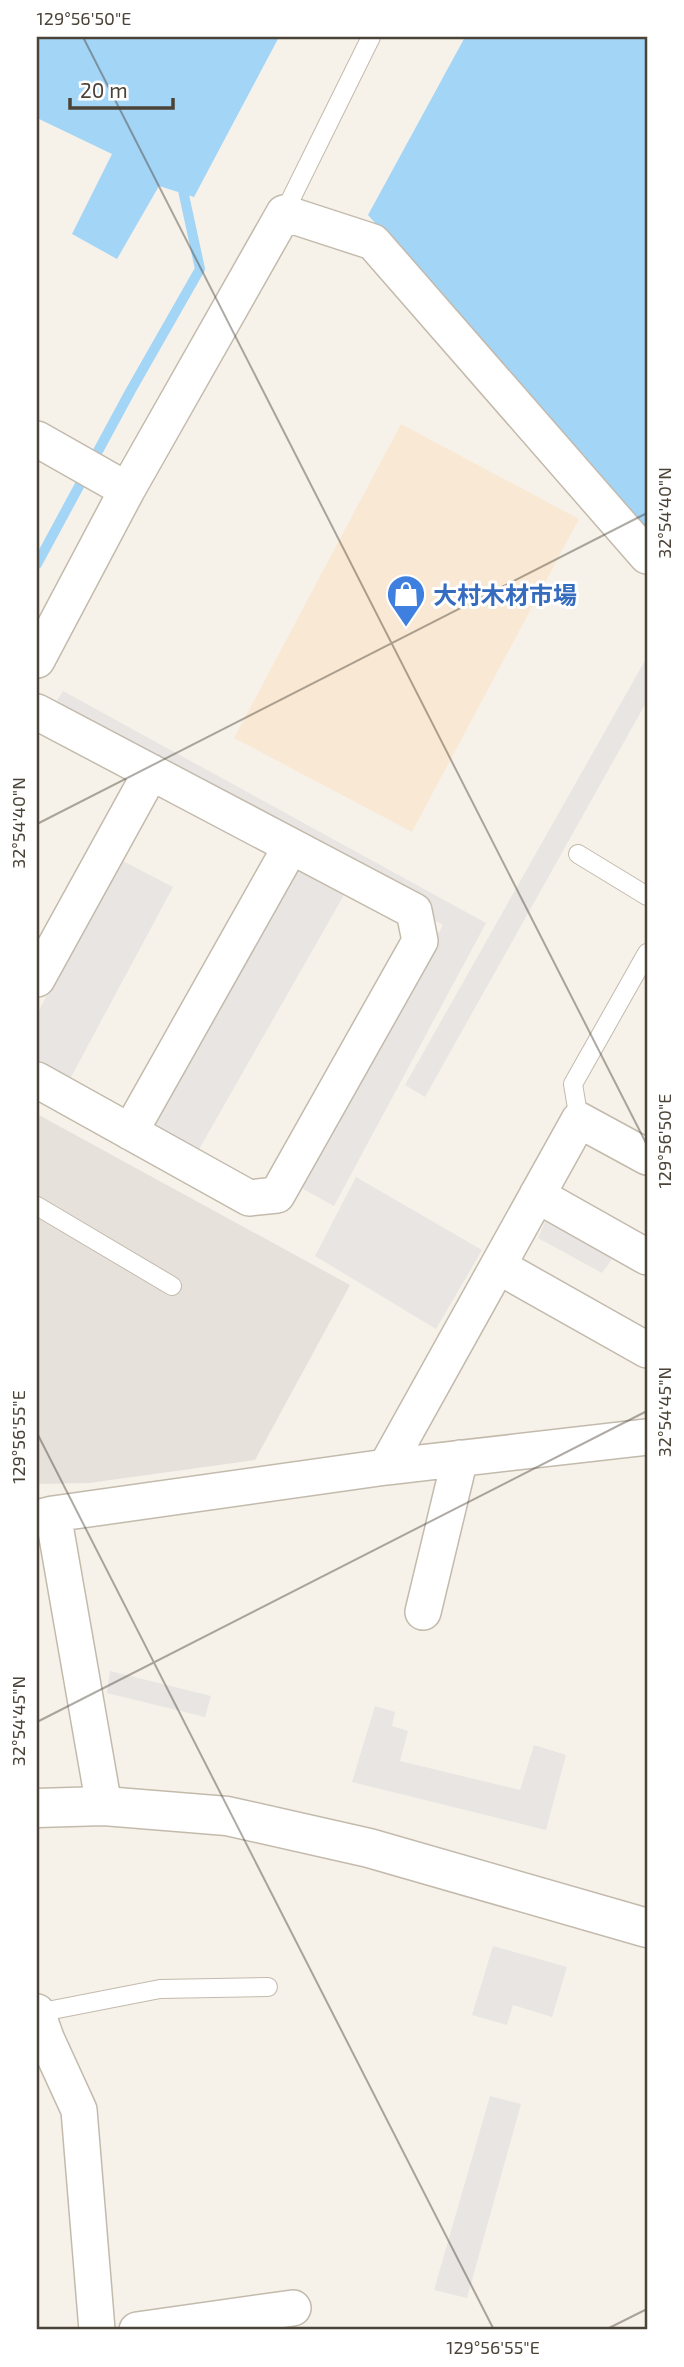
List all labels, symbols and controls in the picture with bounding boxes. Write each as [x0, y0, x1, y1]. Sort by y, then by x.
text: 129°56'50"E [37, 7, 131, 29]
scale bar [70, 66, 173, 110]
text: 20 m [80, 77, 128, 102]
text: 32°54'40"N [653, 467, 675, 559]
shop icon: 大村木材市場 [385, 573, 427, 628]
place label: 大村木材市場 [433, 580, 577, 609]
text: 32°54'40"N [7, 777, 29, 869]
text: 129°56'50"E [653, 1094, 675, 1188]
text: 32°54'45"N [653, 1367, 675, 1457]
text: 129°56'55"E [7, 1390, 29, 1484]
text: 32°54'45"N [7, 1676, 29, 1766]
text: 129°56'55"E [446, 2336, 540, 2358]

